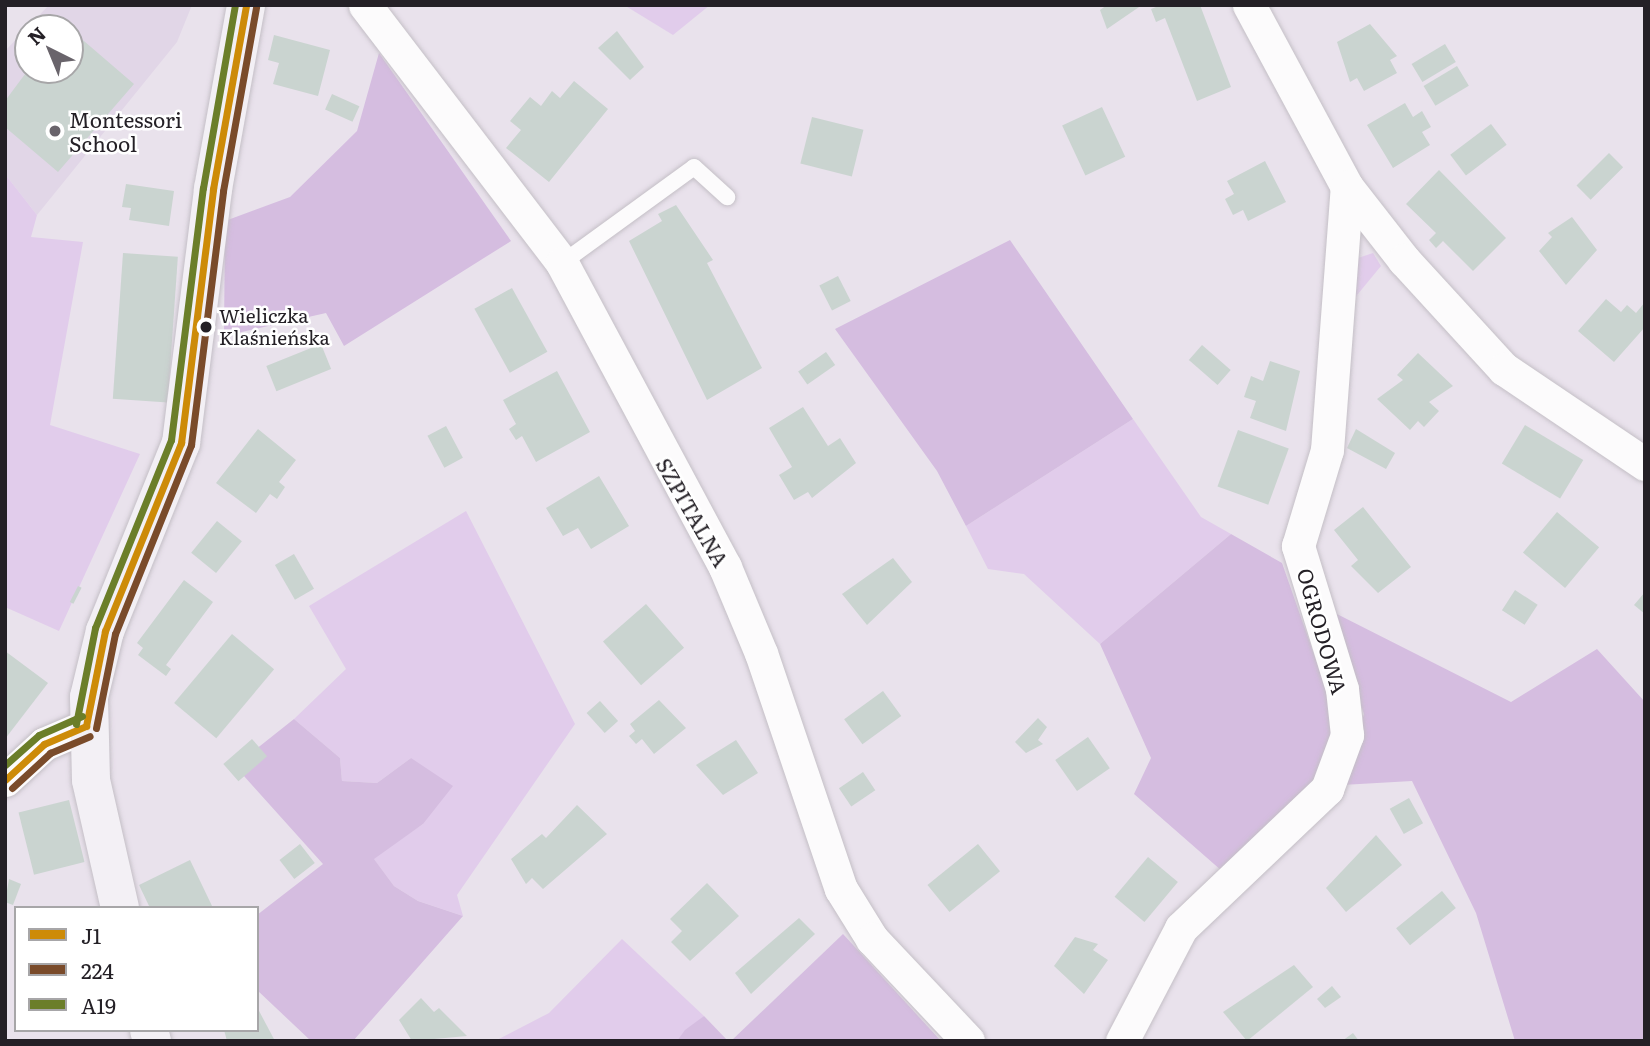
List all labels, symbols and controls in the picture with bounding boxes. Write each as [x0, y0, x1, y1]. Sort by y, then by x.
north arrow [14, 14, 84, 84]
text: N [21, 19, 51, 51]
place label: Montessori School [69, 106, 182, 156]
marker: Montessori School [47, 123, 63, 139]
place label: Wieliczka Klaśnieńska [219, 305, 330, 349]
marker: Wieliczka Klaśnieńska [199, 320, 213, 334]
street label: SZPITALNA [652, 453, 734, 571]
street label: OGRODOWA [1293, 565, 1353, 697]
legend [14, 906, 259, 1032]
text: J1 [81, 919, 101, 950]
text: 224 [81, 954, 114, 985]
text: A19 [81, 989, 116, 1020]

